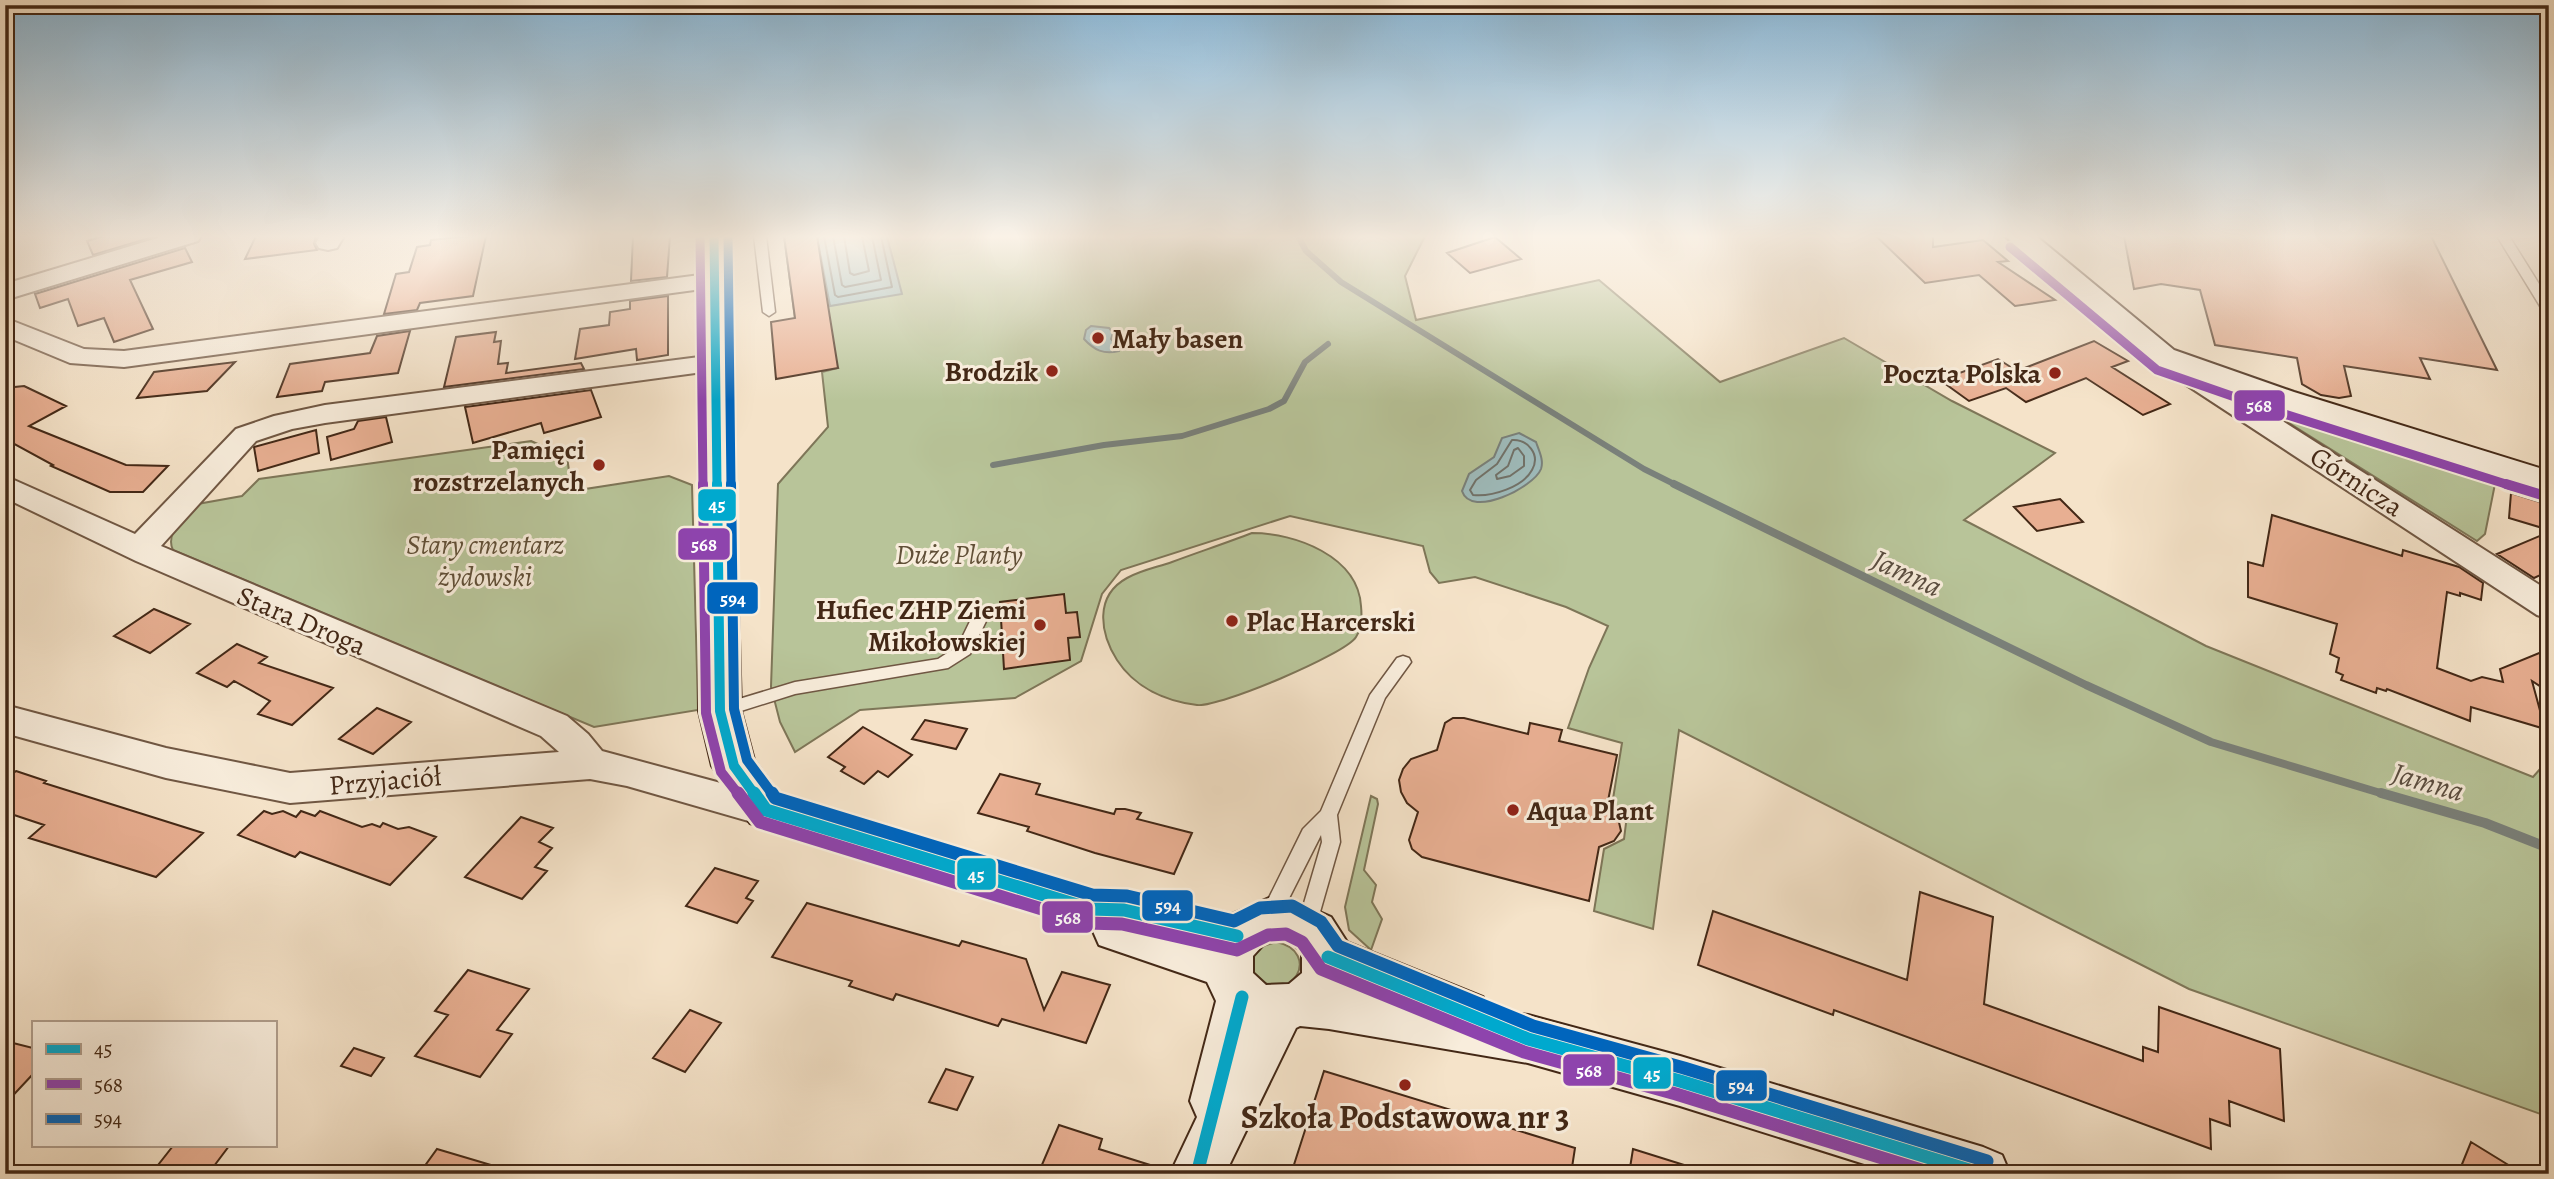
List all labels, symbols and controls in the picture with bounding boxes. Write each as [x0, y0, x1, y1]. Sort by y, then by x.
place label: Mały basen [1112, 320, 1243, 358]
marker: Mały basen [1090, 330, 1106, 346]
place label: Brodzik [944, 353, 1039, 391]
place label: Poczta Polska [1883, 355, 2041, 393]
marker: Brodzik [1044, 363, 1060, 379]
marker: Poczta Polska [2047, 365, 2063, 381]
line badge: 568 [2233, 389, 2286, 422]
text: 568 [2246, 393, 2272, 419]
place label: Pamięci rozstrzelanych [413, 431, 585, 501]
street label: Górnicza [2303, 438, 2410, 526]
marker: Pamięci rozstrzelanych [591, 457, 607, 473]
line badge: 45 [697, 488, 737, 522]
text: 45 [708, 492, 726, 518]
park label: Stary cmentarz żydowski [406, 526, 565, 596]
line badge: 568 [677, 527, 731, 561]
text: 568 [691, 532, 717, 558]
park label: Duże Planty [895, 536, 1023, 574]
water label: Jamna [1865, 539, 1949, 607]
street label: Stara Droga [231, 577, 372, 665]
line badge: 594 [706, 581, 759, 615]
text: 594 [720, 586, 746, 612]
place label: Hufiec ZHP Ziemi Mikołowskiej [816, 591, 1026, 661]
place label: Plac Harcerski [1246, 603, 1415, 641]
marker: Plac Harcerski [1224, 613, 1240, 629]
marker: Hufiec ZHP Ziemi Mikołowskiej [1032, 617, 1048, 633]
water label: Jamna [2387, 752, 2469, 811]
street label: Przyjaciół [327, 757, 443, 805]
place label: Aqua Plant [1526, 792, 1654, 830]
marker: Aqua Plant [1505, 802, 1521, 818]
line badge: 45 [956, 857, 997, 891]
text: 45 [967, 862, 985, 888]
line badge: 594 [1141, 889, 1194, 922]
text: 594 [1155, 893, 1181, 919]
line badge: 568 [1041, 900, 1094, 934]
text: 568 [1055, 905, 1081, 931]
legend [32, 1021, 276, 1148]
text: 45 [94, 1035, 113, 1063]
line badge: 568 [1562, 1053, 1616, 1087]
line badge: 45 [1632, 1056, 1672, 1090]
text: 568 [1576, 1058, 1602, 1084]
text: 45 [1643, 1061, 1661, 1087]
line badge: 594 [1715, 1069, 1768, 1102]
text: 568 [94, 1071, 123, 1099]
text: 594 [1728, 1073, 1754, 1099]
marker: Szkoła Podstawowa nr 3 [1397, 1077, 1413, 1093]
place label: Szkoła Podstawowa nr 3 [1241, 1094, 1569, 1139]
text: 594 [94, 1105, 122, 1133]

